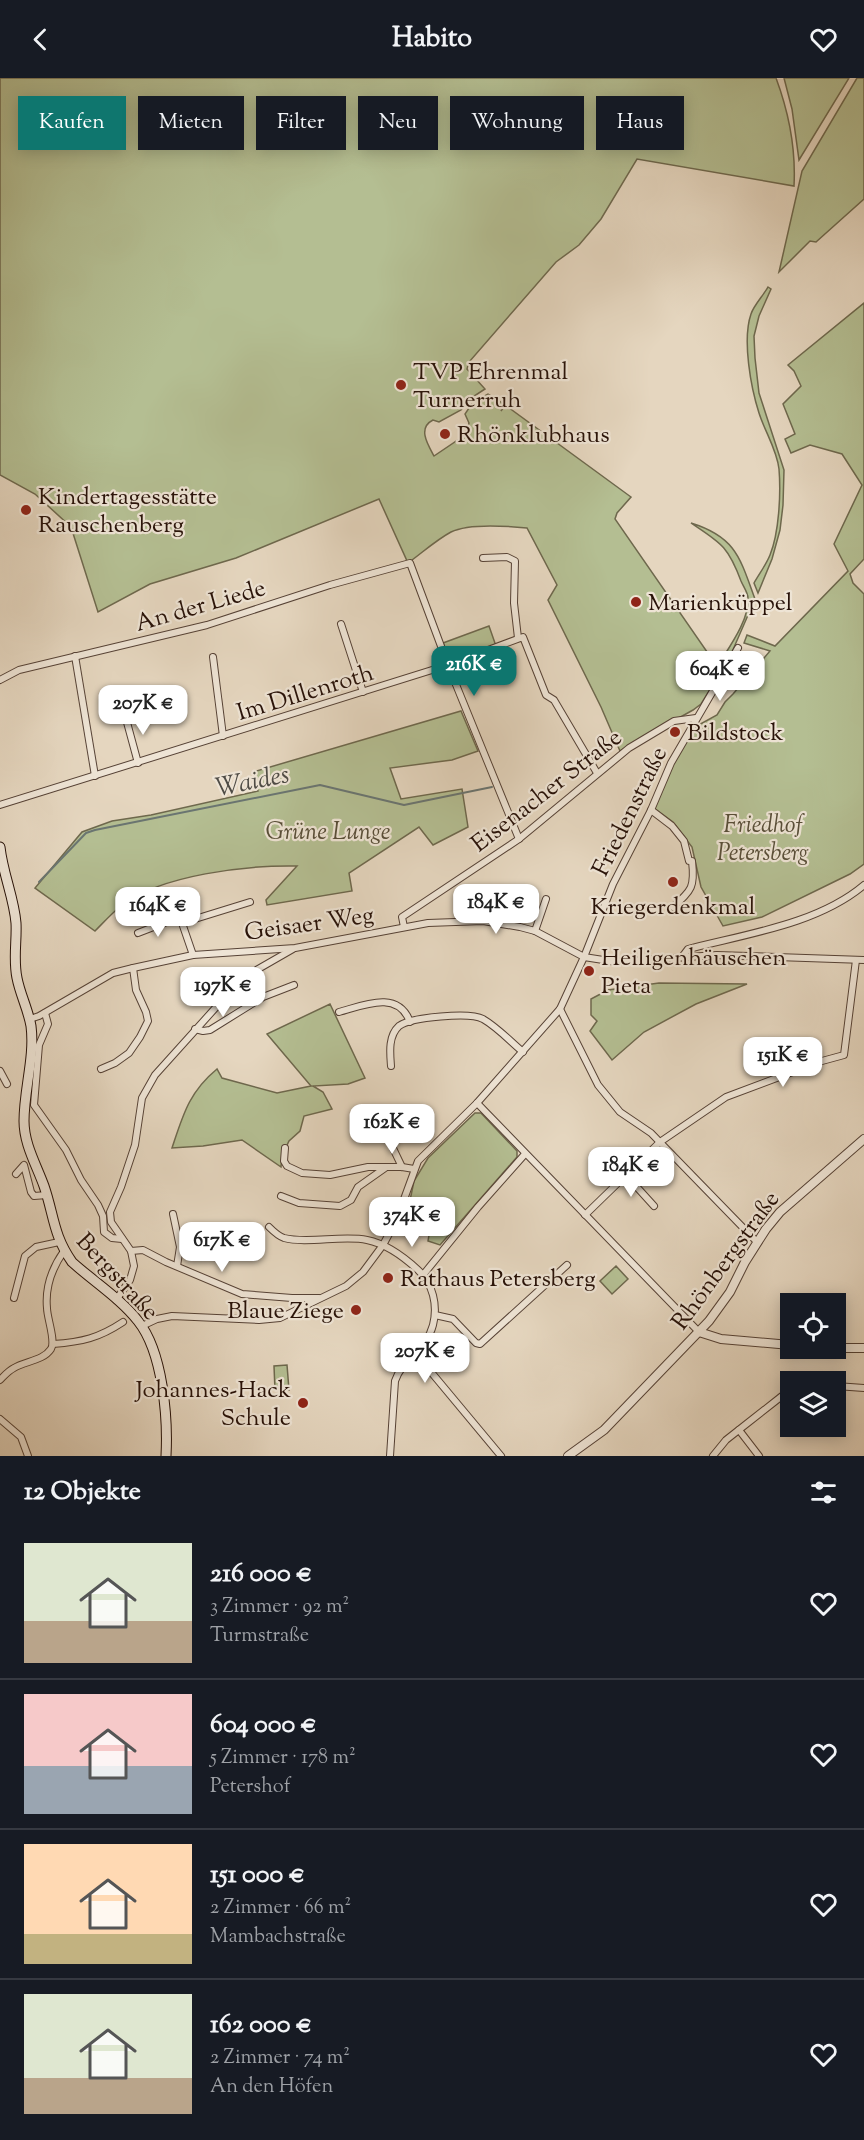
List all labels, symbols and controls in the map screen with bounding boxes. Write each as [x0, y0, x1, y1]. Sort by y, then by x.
text: Habito [392, 20, 472, 59]
icon: back [24, 23, 57, 56]
icon: heart [807, 23, 840, 56]
chip: Kaufen [18, 96, 126, 150]
chip: Mieten [138, 96, 244, 150]
chip: Filter [256, 96, 346, 150]
chip: Neu [358, 96, 438, 150]
chip: Wohnung [450, 96, 584, 150]
chip: Haus [596, 96, 684, 150]
place label: TVP Ehrenmal Turnerruh [413, 356, 569, 418]
marker: TVP Ehrenmal Turnerruh [394, 378, 408, 392]
place label: Rhönklubhaus [457, 419, 610, 453]
marker: Rhönklubhaus [438, 427, 452, 441]
place label: Kindertagesstätte Rauschenberg [38, 481, 217, 543]
marker: Kindertagesstätte Rauschenberg [19, 503, 33, 517]
street label: An der Liede [131, 572, 270, 642]
place label: Marienküppel [648, 587, 793, 621]
marker: Marienküppel [629, 595, 643, 609]
pin: 216K € [425, 646, 523, 697]
text: 216K € [445, 651, 503, 680]
pin: 604K € [671, 651, 769, 702]
text: 604K € [690, 656, 750, 685]
street label: Im Dillenroth [233, 657, 378, 731]
pin: 207K € [94, 685, 192, 736]
text: 207K € [113, 690, 173, 719]
place label: Bildstock [687, 717, 784, 751]
street label: Eisenacher Straße [465, 722, 630, 861]
marker: Bildstock [668, 725, 682, 739]
street label: Friedenstraße [585, 741, 677, 882]
water label: Waides [212, 757, 293, 808]
park label: Friedhof Petersberg [717, 809, 809, 871]
park label: Grüne Lunge [265, 816, 391, 850]
marker: Kriegerdenkmal [666, 875, 680, 889]
pin: 184K € [447, 884, 545, 935]
pin: 164K € [109, 887, 207, 938]
text: 184K € [467, 889, 525, 918]
place label: Kriegerdenkmal [591, 891, 756, 925]
text: 164K € [129, 892, 187, 921]
street label: Geisaer Weg [242, 899, 376, 951]
place label: Heiligenhäuschen Pieta [601, 942, 786, 1004]
marker: Heiligenhäuschen Pieta [582, 964, 596, 978]
pin: 197K € [174, 967, 272, 1018]
text: 197K € [194, 972, 252, 1001]
pin: 151K € [734, 1037, 832, 1088]
text: 151K € [757, 1042, 809, 1071]
pin: 162K € [343, 1104, 441, 1155]
text: 162K € [364, 1109, 420, 1138]
pin: 184K € [582, 1147, 680, 1198]
text: 184K € [602, 1152, 660, 1181]
street label: Rhönbergstraße [664, 1185, 789, 1338]
pin: 374K € [363, 1197, 461, 1248]
text: 374K € [383, 1202, 441, 1231]
pin: 617K € [173, 1222, 271, 1273]
street label: Bergstraße [67, 1226, 166, 1329]
text: 617K € [193, 1227, 251, 1256]
place label: Rathaus Petersberg [400, 1263, 596, 1297]
marker: Rathaus Petersberg [381, 1271, 395, 1285]
map controls [780, 1293, 846, 1437]
button: locate [780, 1293, 846, 1359]
place label: Blaue Ziege [227, 1295, 344, 1329]
marker: Blaue Ziege [349, 1303, 363, 1317]
pin: 207K € [376, 1333, 474, 1384]
text: 207K € [395, 1338, 455, 1367]
button: layers [780, 1371, 846, 1437]
place label: Johannes-Hack Schule [133, 1374, 291, 1436]
marker: Johannes-Hack Schule [296, 1396, 310, 1410]
text: 12 Objekte [24, 1474, 141, 1511]
icon: filters [807, 1476, 840, 1509]
text: 216 000 € [210, 1556, 312, 1593]
icon: home [72, 1567, 144, 1639]
icon: heart [807, 1587, 840, 1620]
text: 3 Zimmer · 92 m² [210, 1593, 349, 1622]
text: Turmstraße [210, 1622, 309, 1651]
text: 604 000 € [210, 1707, 317, 1744]
icon: home [72, 1718, 144, 1790]
icon: heart [807, 1738, 840, 1771]
text: 5 Zimmer · 178 m² [210, 1744, 356, 1773]
text: Petershof [210, 1773, 291, 1802]
text: 151 000 € [210, 1857, 305, 1894]
icon: home [72, 1868, 144, 1940]
icon: heart [807, 1888, 840, 1921]
text: 2 Zimmer · 66 m² [210, 1894, 351, 1923]
text: Mambachstraße [210, 1923, 346, 1952]
text: 162 000 € [210, 2007, 312, 2044]
icon: home [72, 2018, 144, 2090]
icon: heart [807, 2038, 840, 2071]
text: 2 Zimmer · 74 m² [210, 2044, 350, 2073]
text: An den Höfen [210, 2073, 333, 2102]

